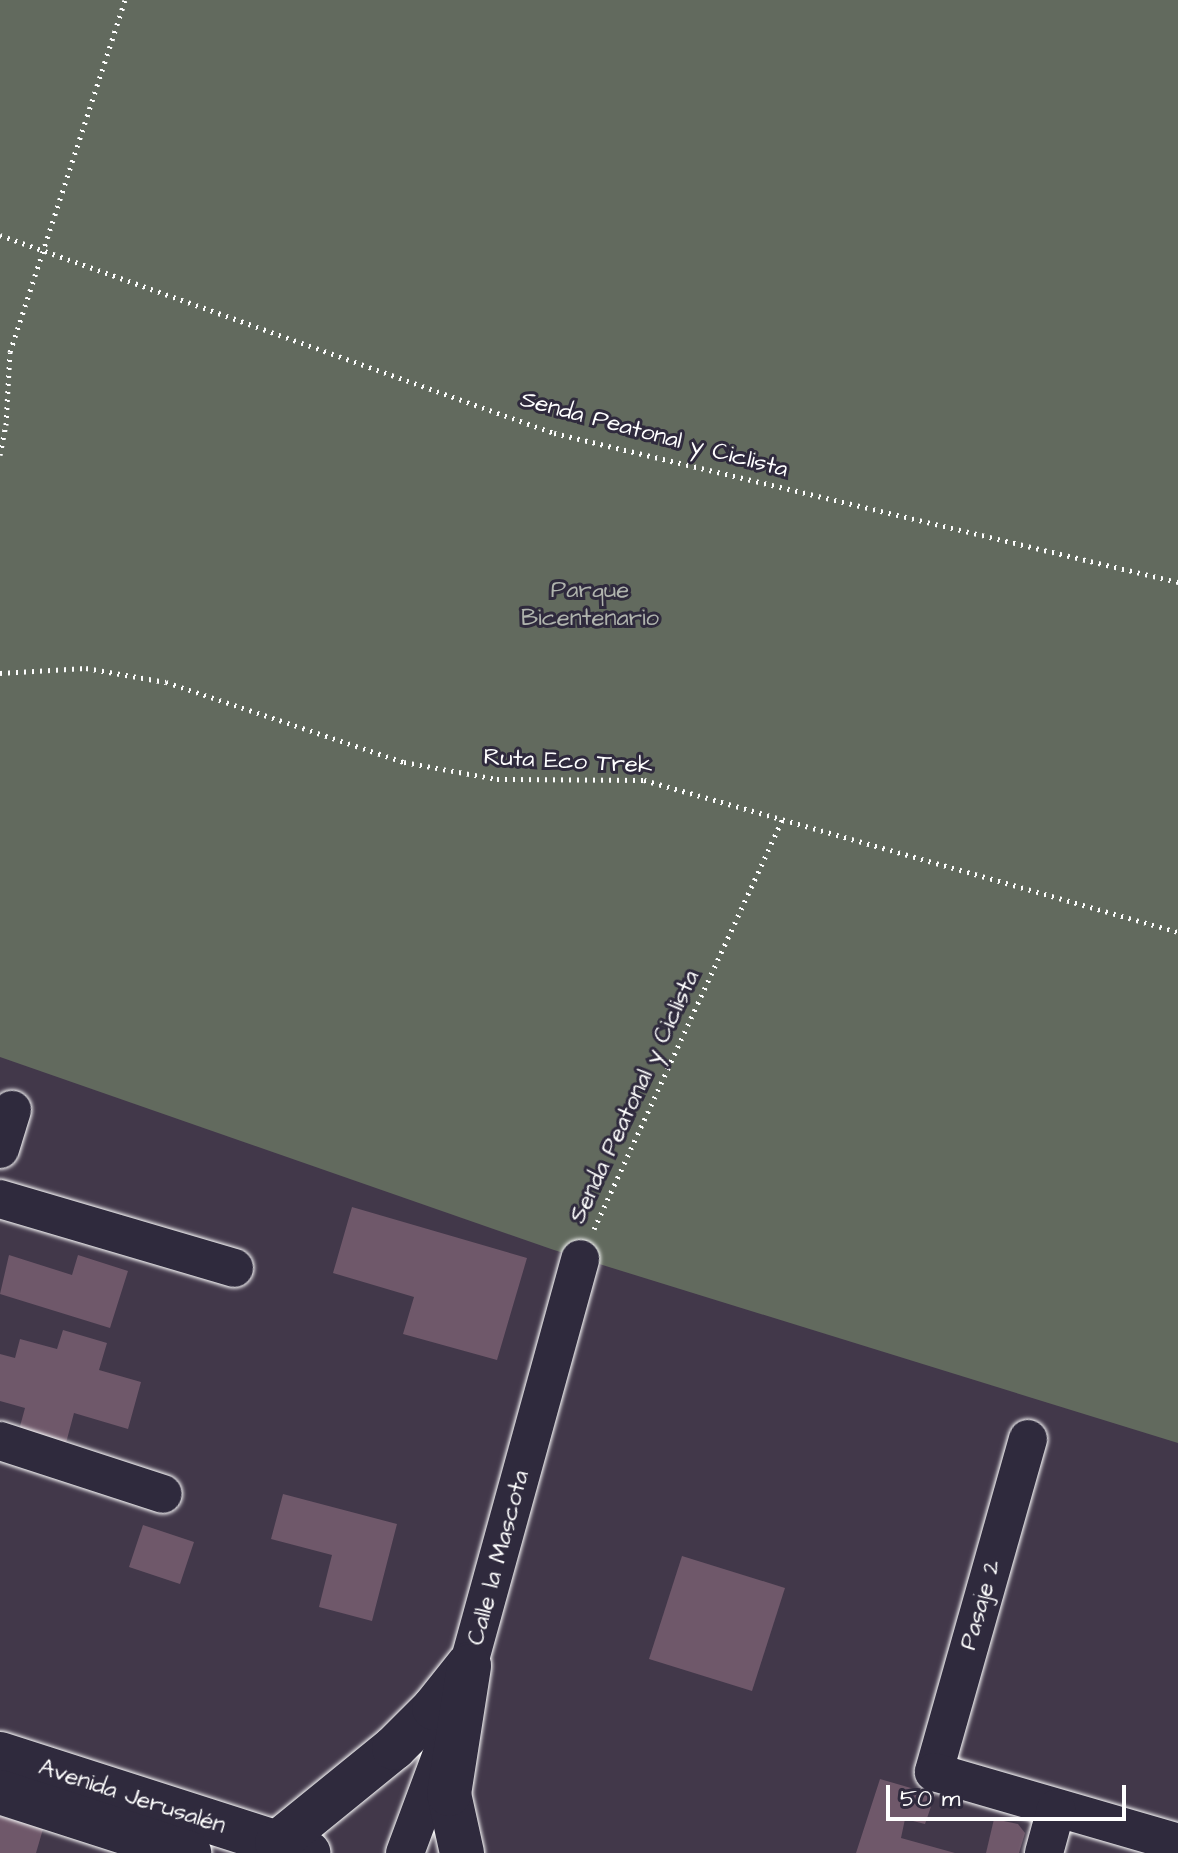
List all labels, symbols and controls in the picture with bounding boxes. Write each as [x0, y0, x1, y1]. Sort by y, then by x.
street label: Senda Peatonal y Ciclista [517, 385, 791, 485]
park label: Parque Bicentenario [521, 577, 659, 633]
street label: Ruta Eco Trek [483, 743, 653, 781]
street label: Senda Peatonal y Ciclista [564, 966, 706, 1228]
street label: Calle la Mascota [462, 1468, 536, 1648]
street label: Pasaje 2 [954, 1557, 1008, 1653]
street label: Avenida Jerusalén [35, 1753, 229, 1841]
scale bar [890, 1769, 1130, 1819]
text: 50 m [900, 1782, 960, 1816]

